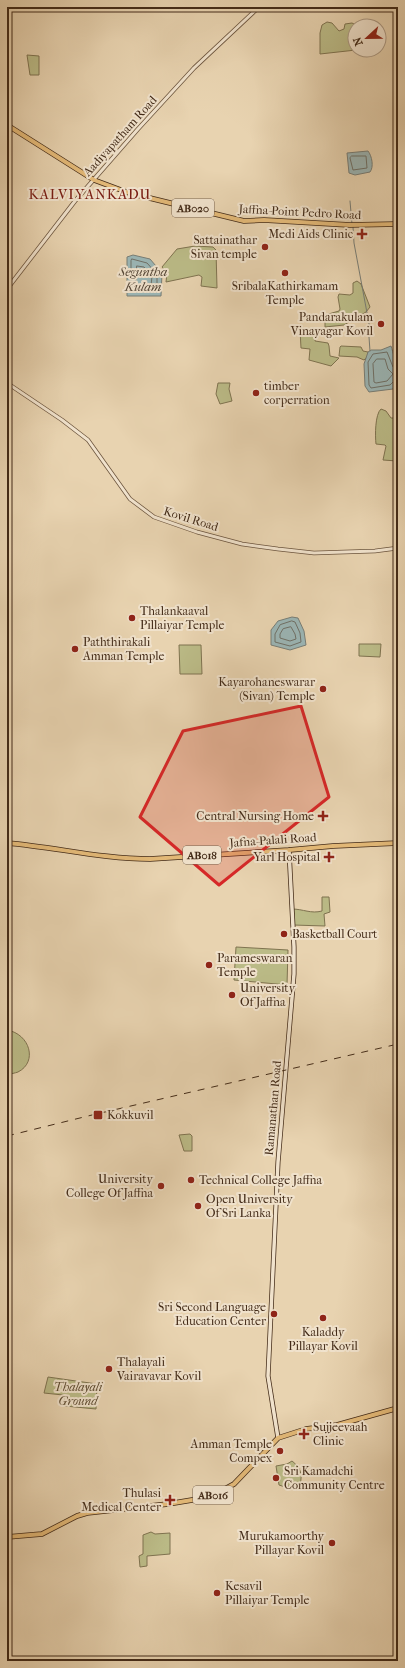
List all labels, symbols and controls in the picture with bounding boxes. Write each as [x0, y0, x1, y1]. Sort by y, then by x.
north arrow [347, 18, 387, 58]
text: N [350, 35, 366, 48]
street label: Aadiyapatham Road [80, 93, 160, 180]
district label: KALVIYANKADU [29, 186, 151, 203]
road number: AB020 [172, 199, 214, 217]
street label: Jaffna-Point Pedro Road [237, 202, 362, 222]
place label: Medi Aids Clinic [268, 227, 353, 241]
marker: Medi Aids Clinic [356, 228, 368, 240]
place label: Sattainathar Sivan temple [191, 233, 258, 261]
marker: Sattainathar Sivan temple [260, 242, 270, 252]
water label: Seguntha Kulam [118, 264, 167, 294]
marker: SribalaKathirkamam Temple [280, 268, 290, 278]
place label: SribalaKathirkamam Temple [232, 279, 338, 307]
place label: Pandarakulam Vinayagar Kovil [290, 310, 374, 338]
marker: Pandarakulam Vinayagar Kovil [376, 319, 386, 329]
place label: timber corperration [264, 379, 330, 407]
marker: timber corperration [251, 388, 261, 398]
street label: Kovil Road [162, 504, 221, 534]
place label: Thalankaaval Pillaiyar Temple [140, 604, 224, 632]
marker: Thalankaaval Pillaiyar Temple [127, 613, 137, 623]
place label: Paththirakali Amman Temple [82, 635, 164, 663]
marker: Paththirakali Amman Temple [70, 644, 80, 654]
place label: Kayarohaneswarar (Sivan) Temple [218, 675, 316, 703]
marker: Kayarohaneswarar (Sivan) Temple [318, 684, 328, 694]
place label: Central Nursing Home [196, 809, 314, 823]
marker: Central Nursing Home [317, 810, 329, 822]
street label: Jafna-Palali Road [228, 830, 317, 850]
road number: AB018 [183, 846, 221, 864]
place label: Yarl Hospital [252, 850, 321, 864]
marker: Yarl Hospital [323, 851, 335, 863]
place label: Basketball Court [292, 927, 378, 941]
marker: Basketball Court [279, 929, 289, 939]
place label: Parameswaran Temple [217, 951, 293, 979]
marker: Parameswaran Temple [204, 960, 214, 970]
place label: University Of Jaffna [240, 981, 296, 1009]
marker: University Of Jaffna [227, 990, 237, 1000]
street label: Ramanathan Road [262, 1059, 284, 1156]
place label: Kokkuvil [107, 1108, 154, 1122]
marker: Kokkuvil [92, 1109, 104, 1121]
place label: University College Of Jaffna [66, 1172, 154, 1200]
place label: Technical College Jaffna [199, 1173, 322, 1187]
marker: Technical College Jaffna [186, 1175, 196, 1185]
marker: University College Of Jaffna [156, 1181, 166, 1191]
place label: Open University Of Sri Lanka [206, 1192, 293, 1220]
marker: Open University Of Sri Lanka [193, 1201, 203, 1211]
place label: Sri Second Language Education Center [158, 1300, 267, 1328]
marker: Sri Second Language Education Center [269, 1309, 279, 1319]
marker: Kaladdy Pillayar Kovil [318, 1313, 328, 1323]
place label: Kaladdy Pillayar Kovil [288, 1325, 358, 1353]
place label: Thalayali Vairavavar Kovil [116, 1355, 202, 1383]
marker: Thalayali Vairavavar Kovil [104, 1364, 114, 1374]
park label: Thalayali Ground [54, 1380, 104, 1408]
place label: Sujjeevaah Clinic [313, 1420, 368, 1448]
marker: Sujjeevaah Clinic [298, 1428, 310, 1440]
place label: Amman Temple Compex [190, 1437, 273, 1465]
marker: Amman Temple Compex [275, 1446, 285, 1456]
place label: Sri Kamadchi Community Centre [284, 1464, 385, 1492]
marker: Sri Kamadchi Community Centre [271, 1473, 281, 1483]
place label: Thulasi Medical Center [81, 1486, 162, 1514]
road number: AB016 [193, 1486, 233, 1504]
marker: Thulasi Medical Center [164, 1494, 176, 1506]
place label: Murukamoorthy Pillayar Kovil [239, 1529, 325, 1557]
marker: Murukamoorthy Pillayar Kovil [327, 1538, 337, 1548]
place label: Kesavil Pillaiyar Temple [225, 1579, 309, 1607]
marker: Kesavil Pillaiyar Temple [212, 1588, 222, 1598]

